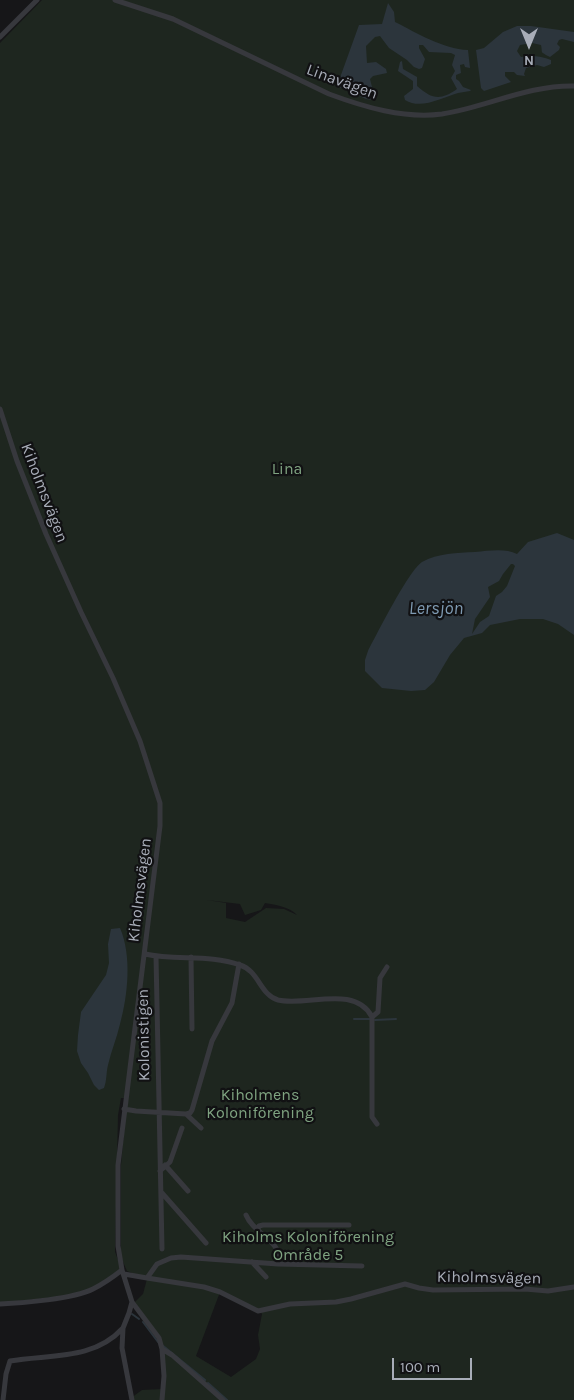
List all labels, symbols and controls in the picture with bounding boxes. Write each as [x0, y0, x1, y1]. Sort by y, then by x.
north arrow [504, 20, 554, 70]
text: N [524, 52, 534, 69]
street label: Linavägen [304, 60, 380, 104]
street label: Kiholmsvägen [16, 441, 72, 545]
park label: Lina [272, 459, 302, 479]
water label: Lersjön [409, 598, 463, 620]
street label: Kiholmsvägen [124, 837, 156, 943]
street label: Kolonistigen [134, 989, 154, 1081]
park label: Kiholmens Koloniförening [206, 1085, 314, 1123]
park label: Kiholms Koloniförening Område 5 [222, 1227, 394, 1265]
street label: Kiholmsvägen [437, 1267, 541, 1289]
scale bar [394, 1348, 474, 1380]
text: 100 m [400, 1358, 440, 1376]

